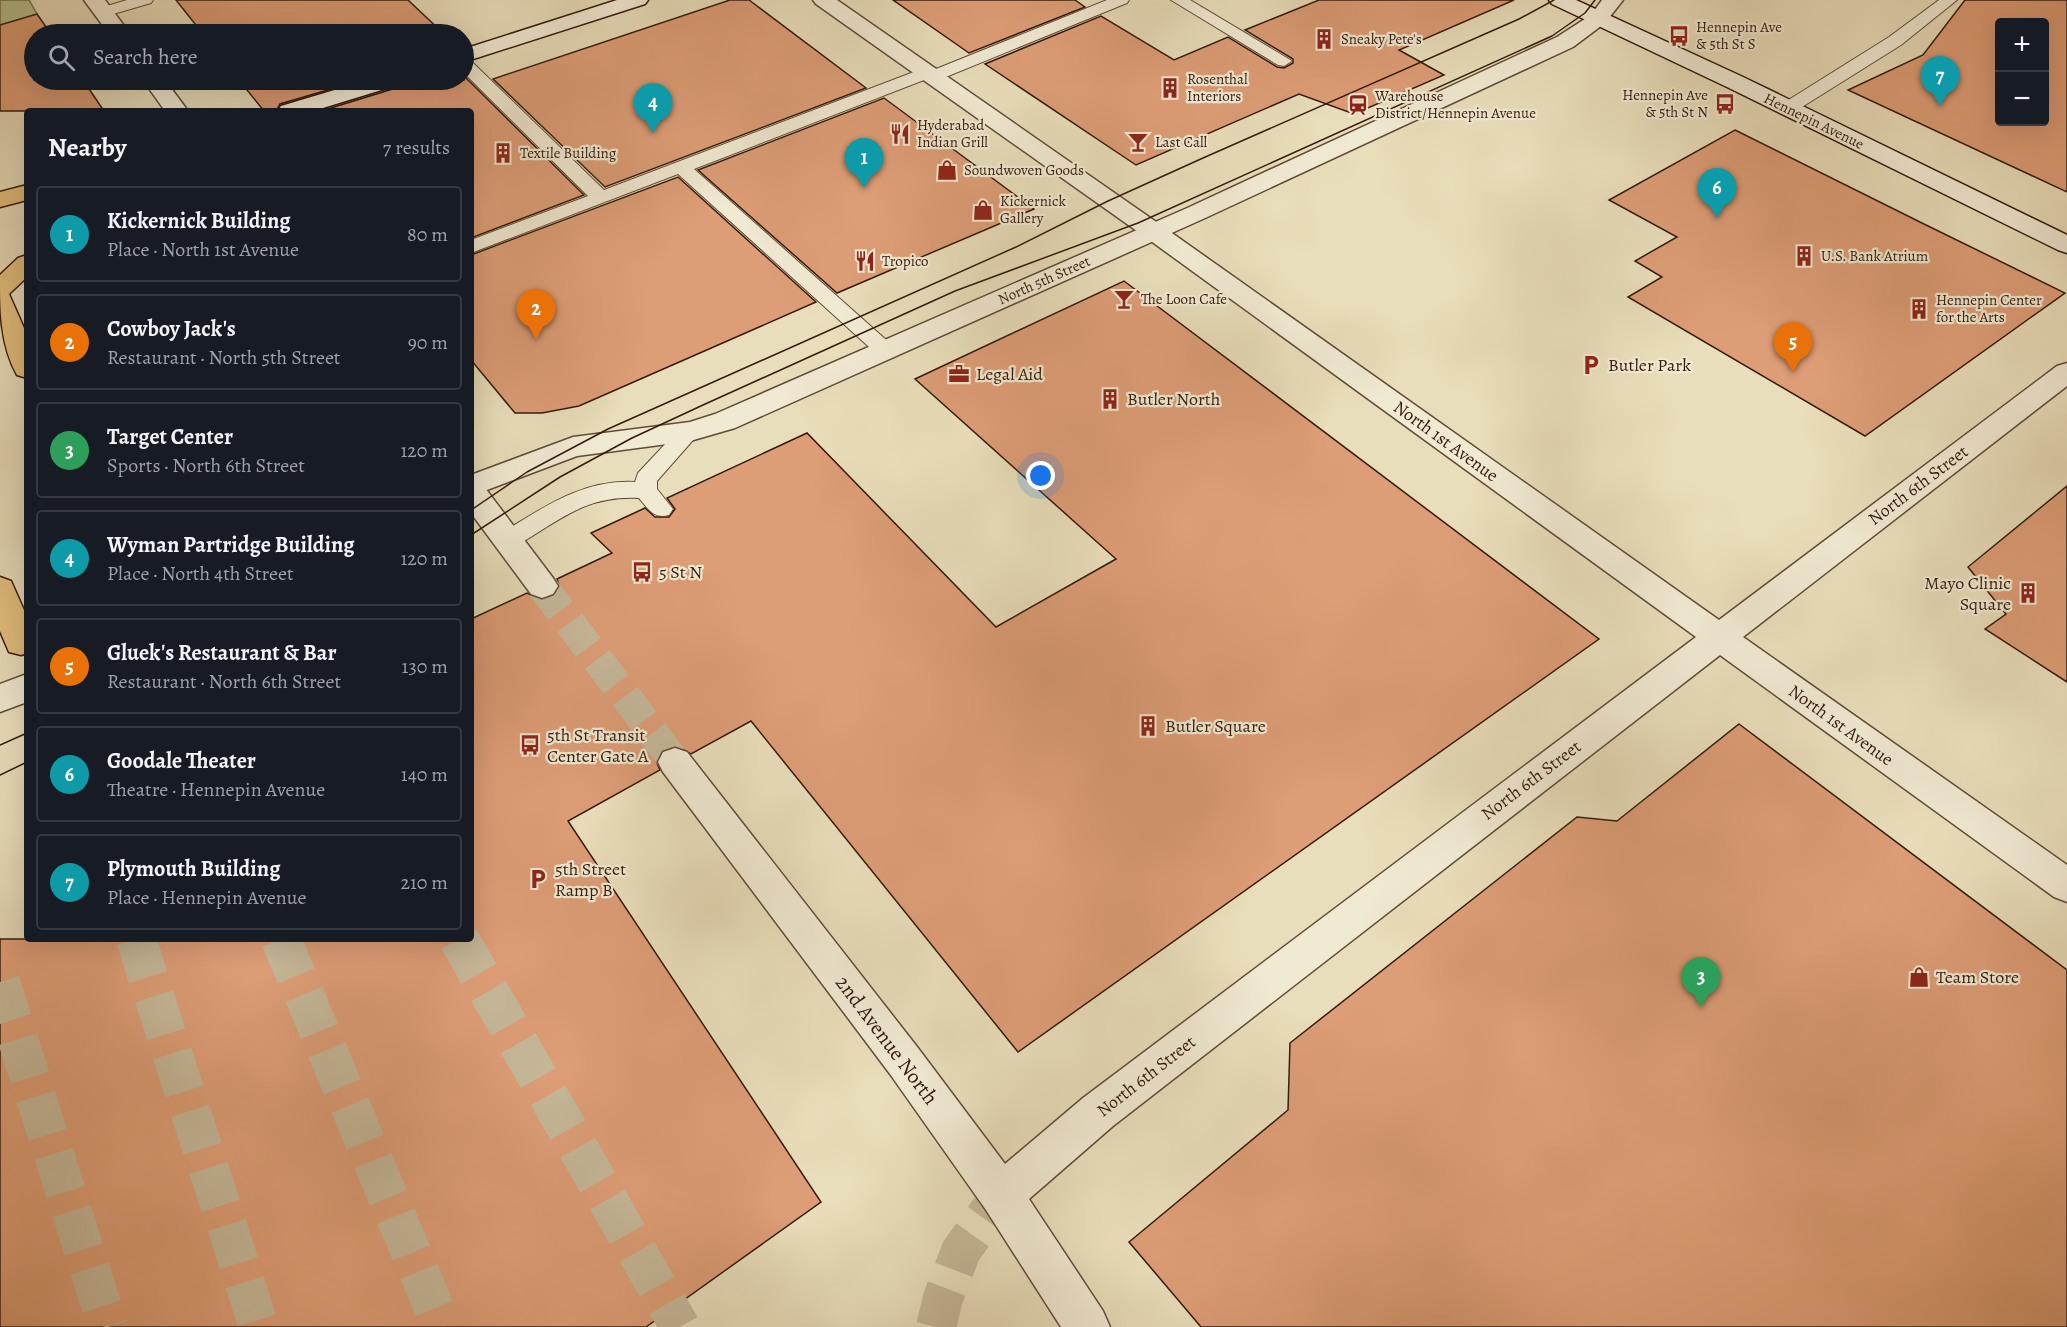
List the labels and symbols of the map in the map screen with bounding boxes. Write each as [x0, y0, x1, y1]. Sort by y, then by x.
place label: Hennepin Ave & 5th St S [1696, 17, 1782, 54]
bus stop icon: Hennepin Ave & 5th St S [1667, 24, 1691, 48]
building icon: Sneaky Pete's [1312, 27, 1336, 51]
place label: Sneaky Pete's [1341, 29, 1422, 49]
pin: 7 [1920, 57, 1960, 106]
place label: Rosenthal Interiors [1187, 69, 1248, 106]
building icon: Rosenthal Interiors [1158, 76, 1182, 100]
pin: 4 [634, 84, 672, 133]
place label: Hennepin Ave & 5th St N [1622, 85, 1708, 122]
place label: Warehouse District/Hennepin Avenue [1374, 86, 1536, 123]
street label: Hennepin Avenue [1761, 88, 1868, 154]
bus stop icon: Hennepin Ave & 5th St N [1713, 92, 1737, 116]
station icon: Warehouse District/Hennepin Avenue [1346, 93, 1370, 117]
place label: Hyderabad Indian Grill [917, 115, 988, 152]
restaurant icon: Hyderabad Indian Grill [888, 122, 912, 146]
bar icon: Last Call [1126, 130, 1150, 154]
place label: Last Call [1155, 132, 1208, 152]
pin: 1 [844, 138, 884, 188]
building icon: Textile Building [491, 141, 515, 165]
place label: Textile Building [520, 143, 617, 163]
shop icon: Soundwoven Goods [935, 158, 959, 182]
place label: Soundwoven Goods [964, 160, 1084, 180]
pin: 6 [1698, 168, 1736, 218]
place label: Kickernick Gallery [1000, 191, 1066, 228]
shop icon: Kickernick Gallery [971, 198, 995, 222]
building icon: U.S. Bank Atrium [1792, 244, 1816, 268]
place label: U.S. Bank Atrium [1821, 246, 1929, 266]
restaurant icon: Tropico [853, 249, 877, 273]
place label: Tropico [882, 251, 929, 271]
street label: North 5th Street [995, 251, 1093, 309]
bar icon: The Loon Cafe [1112, 287, 1136, 311]
place label: The Loon Cafe [1141, 289, 1227, 309]
pin: 2 [516, 290, 556, 339]
place label: Hennepin Center for the Arts [1936, 290, 2042, 327]
building icon: Hennepin Center for the Arts [1907, 297, 1931, 321]
pin: 5 [1774, 322, 1812, 372]
parking icon: Butler Park [1579, 353, 1603, 377]
place label: Butler Park [1608, 353, 1691, 377]
office icon: Legal Aid [947, 362, 971, 386]
place label: Legal Aid [976, 362, 1043, 386]
building icon: Butler North [1098, 387, 1122, 411]
place label: Butler North [1127, 387, 1221, 411]
street label: North 1st Avenue [1389, 395, 1503, 487]
street label: North 6th Street [1863, 439, 1973, 530]
your location [1026, 461, 1055, 490]
bus stop icon: 5 St N [630, 560, 654, 584]
place label: 5 St N [659, 560, 702, 584]
place label: Mayo Clinic Square [1924, 571, 2011, 616]
building icon: Mayo Clinic Square [2016, 581, 2040, 605]
street label: North 1st Avenue [1784, 679, 1898, 771]
building icon: Butler Square [1136, 714, 1160, 738]
place label: Butler Square [1165, 714, 1266, 738]
place label: 5th St Transit Center Gate A [547, 723, 649, 768]
bus stop icon: 5th St Transit Center Gate A [518, 733, 542, 757]
street label: North 6th Street [1476, 734, 1586, 825]
place label: 5th Street Ramp B [555, 857, 626, 902]
parking icon: 5th Street Ramp B [526, 867, 550, 891]
pin: 3 [1682, 958, 1720, 1007]
shop icon: Team Store [1907, 965, 1931, 989]
place label: Team Store [1936, 965, 2019, 989]
street label: 2nd Avenue North [829, 970, 945, 1110]
street label: North 6th Street [1092, 1030, 1200, 1122]

